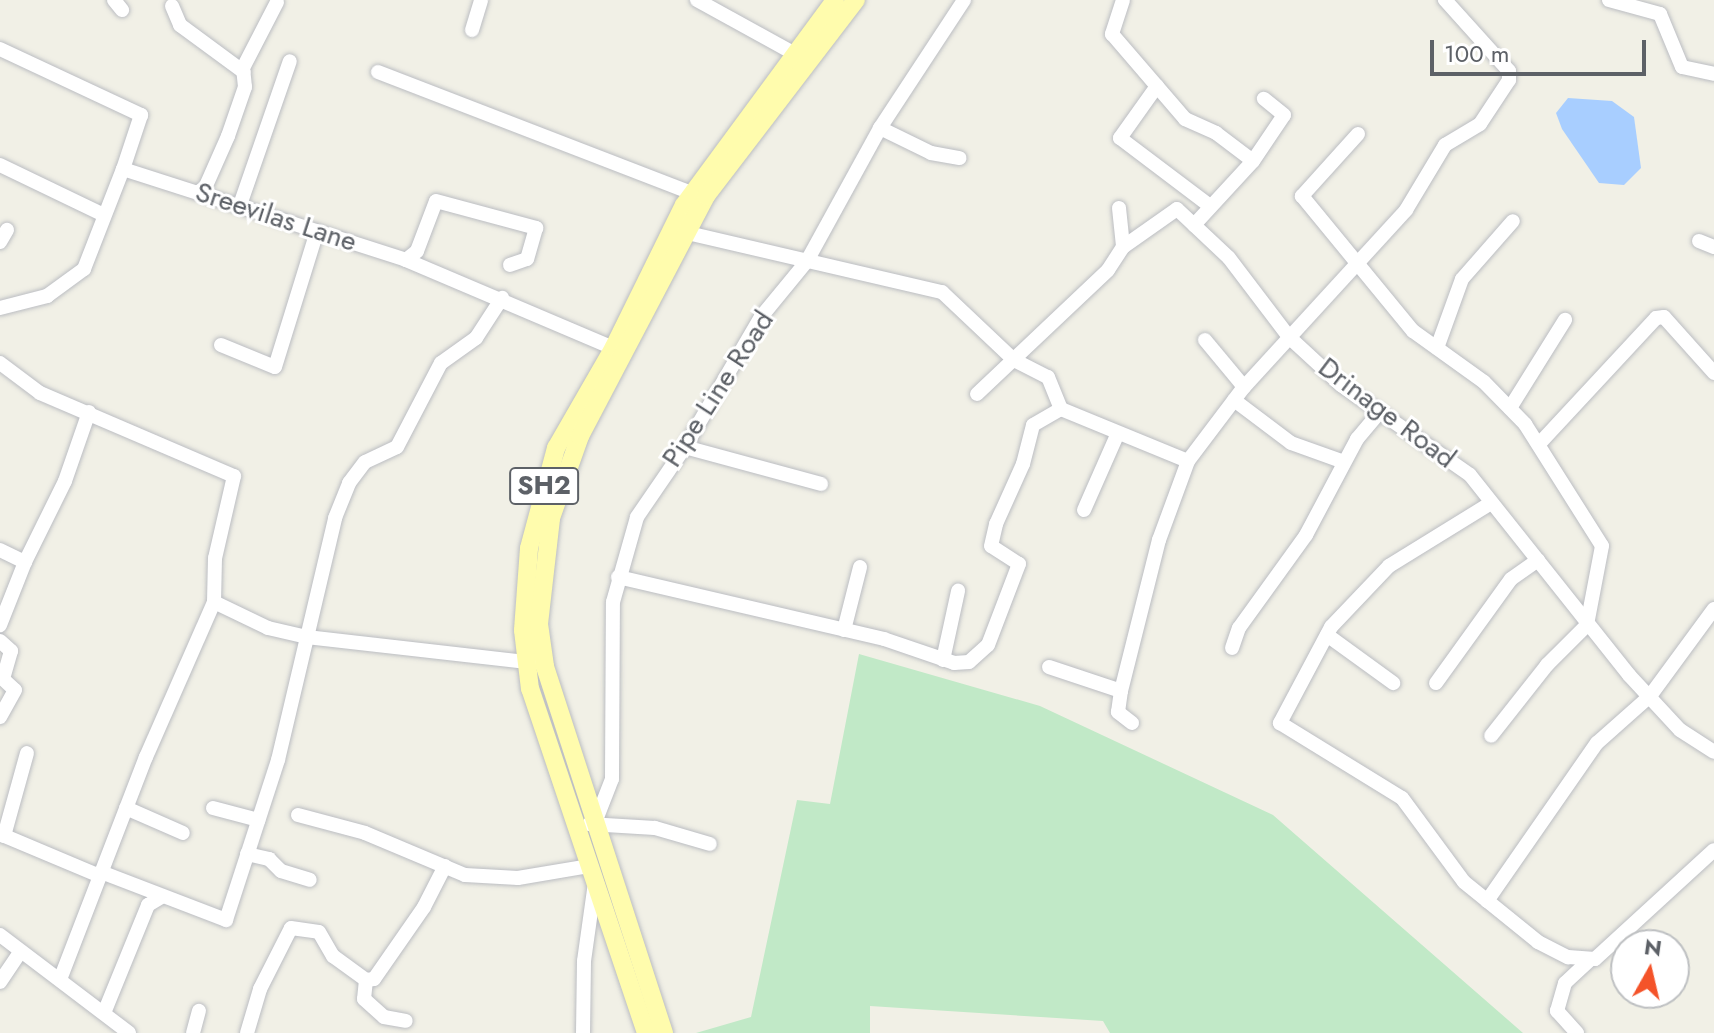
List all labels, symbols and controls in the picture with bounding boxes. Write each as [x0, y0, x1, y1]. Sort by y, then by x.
scale bar [1434, 24, 1650, 74]
text: 100 m [1444, 36, 1510, 71]
street label: Sreevilas Lane [191, 175, 361, 259]
street label: Pipe Line Road [655, 305, 781, 473]
street label: Drinage Road [1312, 350, 1462, 476]
road number: SH2 [508, 464, 580, 508]
north arrow [1610, 929, 1690, 1009]
text: N [1642, 930, 1664, 964]

